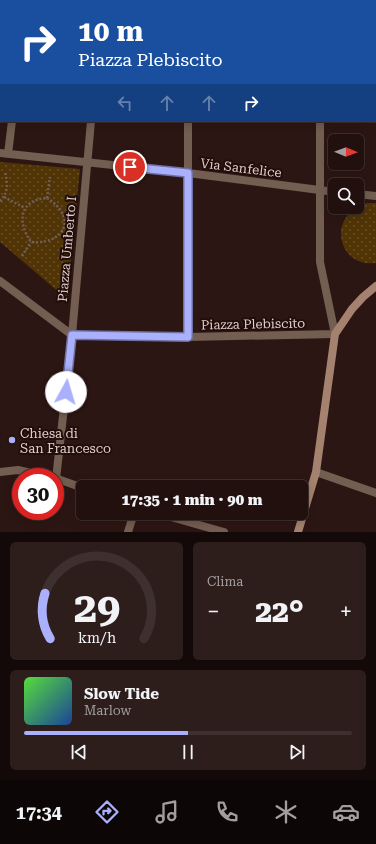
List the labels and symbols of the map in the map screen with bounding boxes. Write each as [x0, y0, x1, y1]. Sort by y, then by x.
north arrow [328, 134, 364, 170]
pin [113, 150, 147, 184]
street label: Via Sanfelice [200, 156, 282, 180]
street label: Piazza Umberto I [55, 195, 79, 302]
street label: Piazza Plebiscito [201, 316, 305, 332]
position arrow [45, 371, 87, 413]
place label: Chiesa di San Francesco [20, 426, 111, 456]
marker: Chiesa di San Francesco [7, 435, 17, 445]
speed limit sign: 30 [12, 468, 64, 520]

